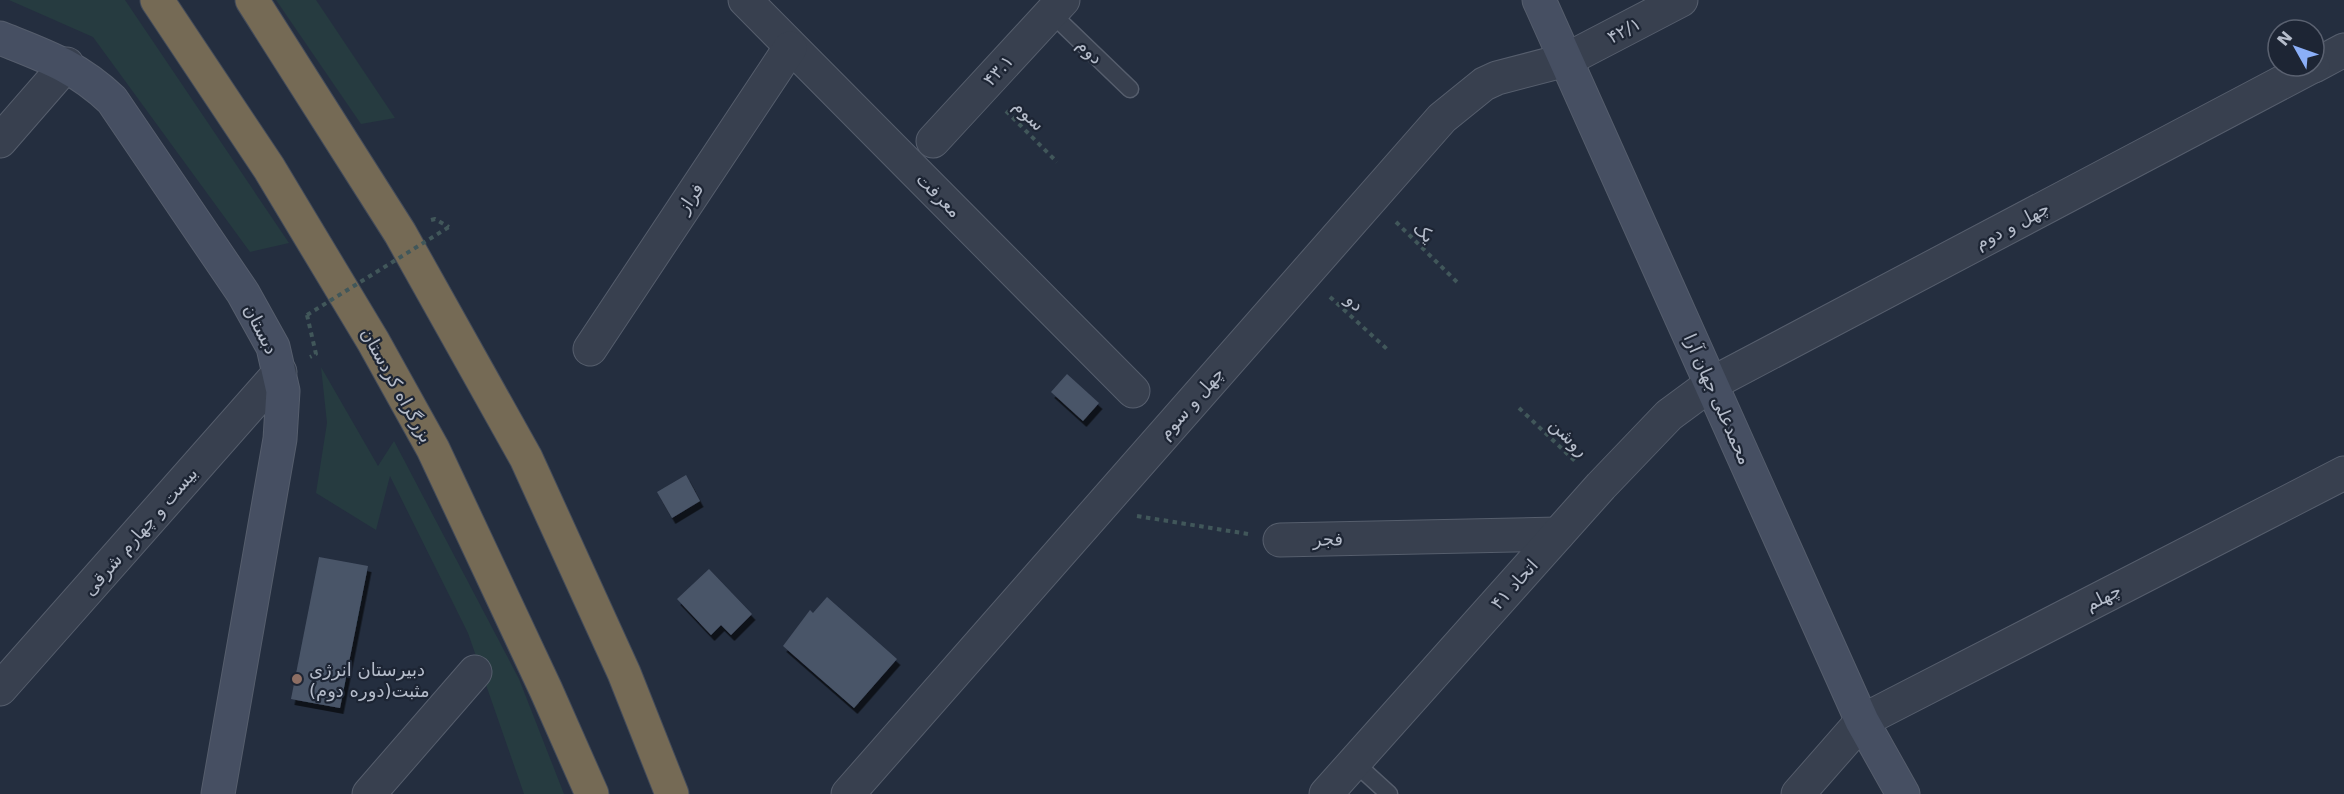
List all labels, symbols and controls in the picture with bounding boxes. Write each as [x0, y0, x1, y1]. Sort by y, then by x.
street label: ۴۲/۱ [1604, 12, 1644, 48]
north arrow [2266, 18, 2326, 78]
text: N [2273, 27, 2296, 50]
street label: دوم [1072, 34, 1107, 69]
street label: ۴۳.۱ [978, 50, 1018, 90]
street label: سوم [1008, 95, 1049, 136]
street label: معرفت [912, 168, 966, 222]
street label: فراز [672, 179, 709, 219]
street label: چهل و دوم [1971, 197, 2053, 254]
street label: یک [1409, 217, 1439, 247]
street label: دو [1340, 288, 1368, 316]
street label: دبستان [240, 301, 282, 357]
street label: بزرگراه کردستان [356, 324, 437, 447]
street label: محمدعلی جهان آرا [1679, 330, 1757, 468]
street label: چهل و سوم [1154, 363, 1229, 444]
street label: روشن [1544, 413, 1593, 461]
street label: بیست و چهارم شرقی [78, 462, 202, 600]
street label: فجر [1312, 528, 1343, 551]
street label: اتحاد ۴۱ [1486, 555, 1542, 613]
street label: چهلم [2082, 579, 2125, 616]
place label: دبیرستان انرژی مثبت(دوره دوم) [309, 659, 430, 702]
marker: دبیرستان انرژی مثبت(دوره دوم) [290, 672, 304, 686]

